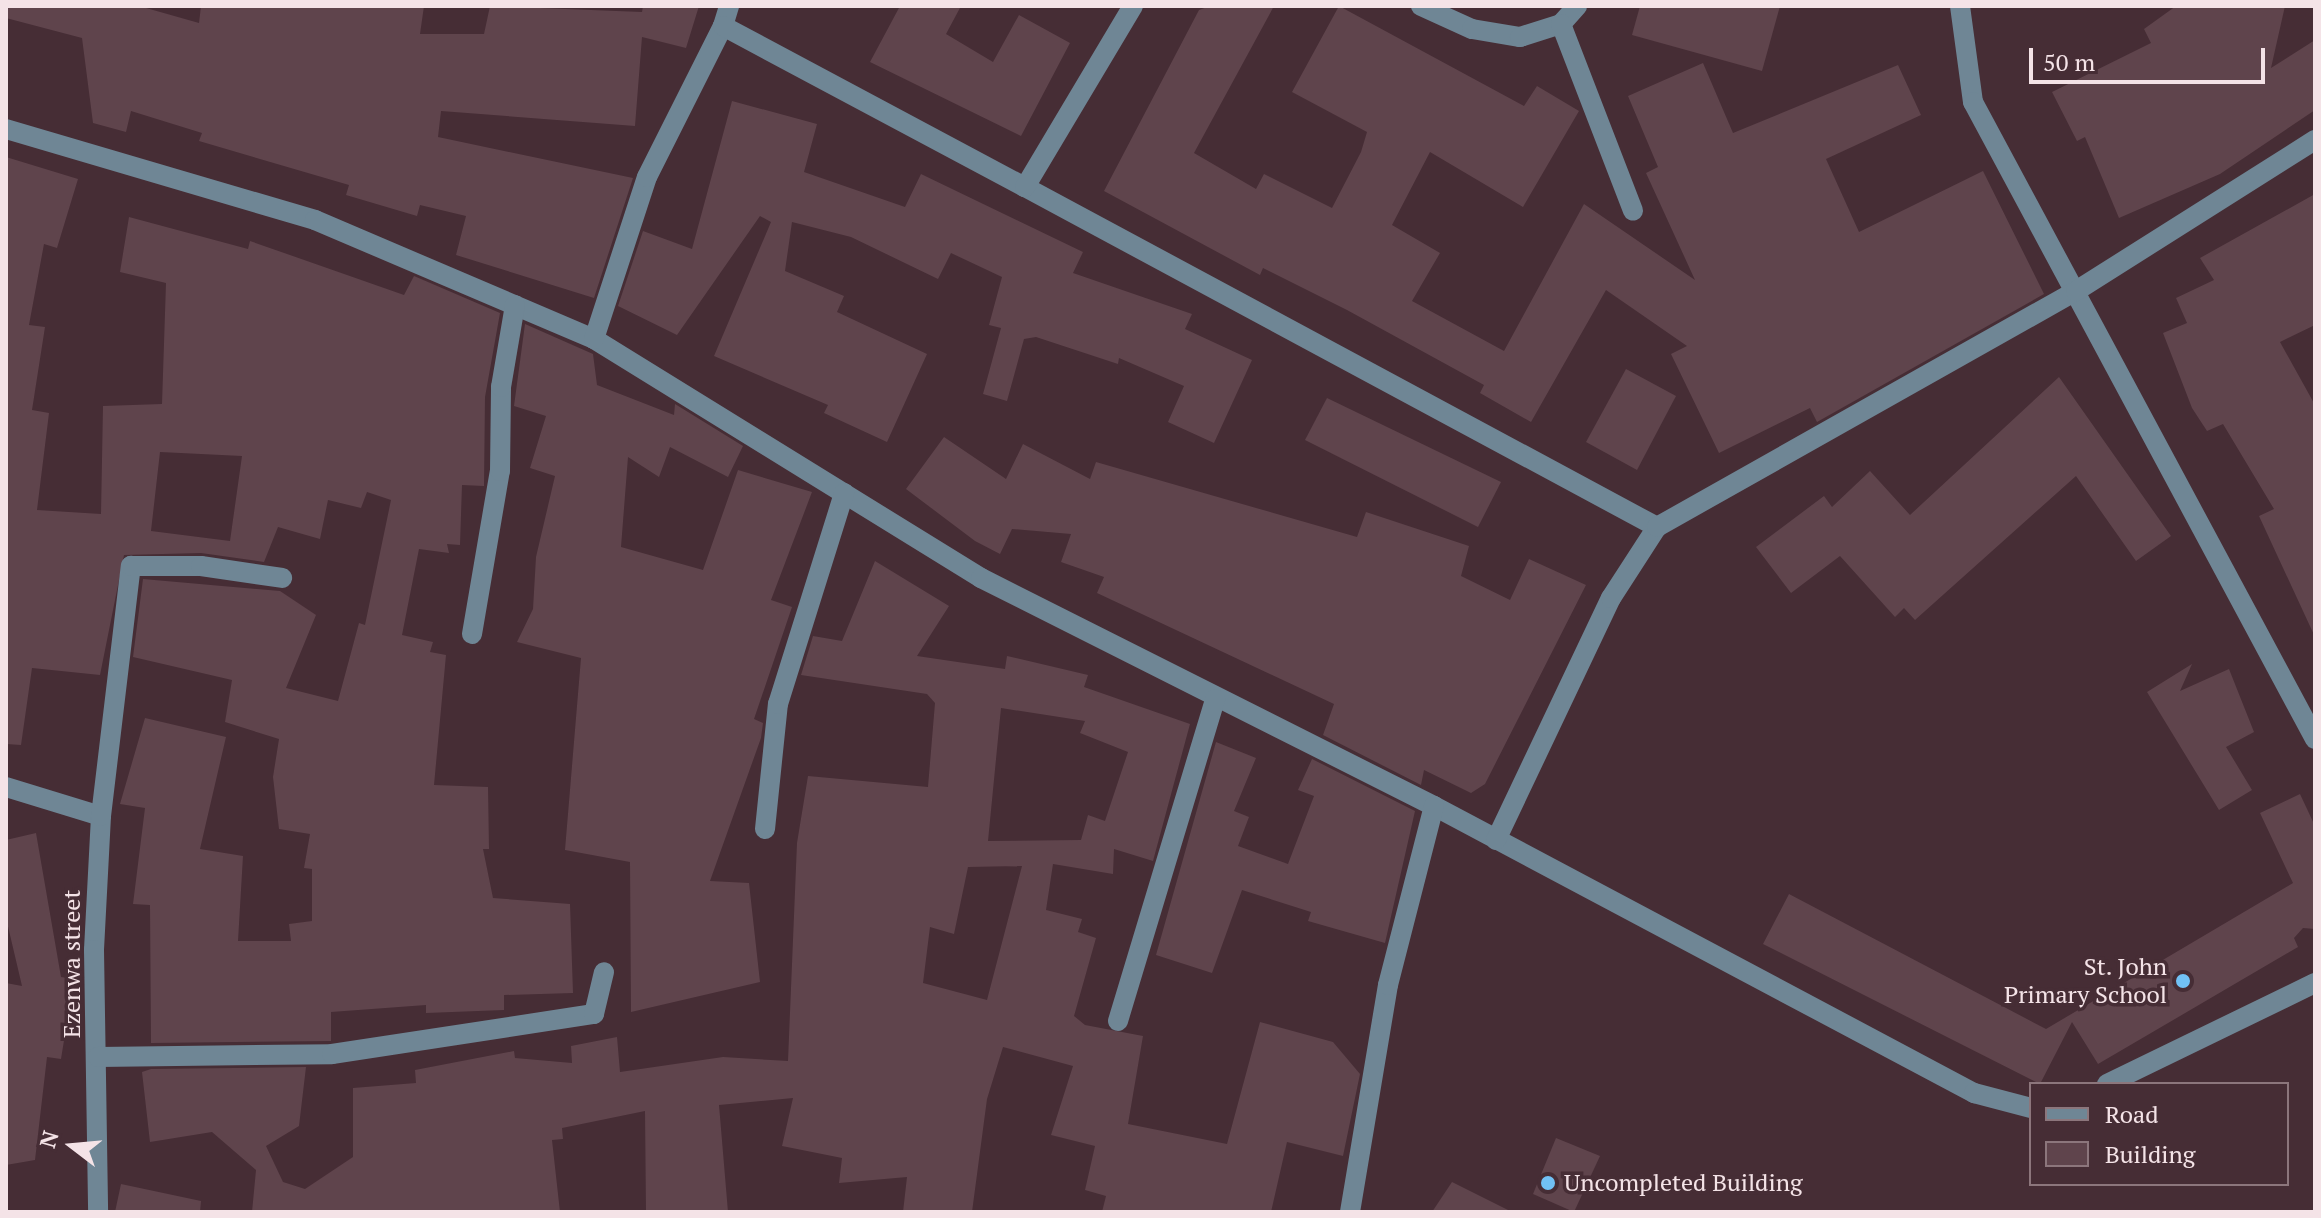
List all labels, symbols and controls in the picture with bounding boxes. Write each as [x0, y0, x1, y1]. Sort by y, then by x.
scale bar [2033, 32, 2269, 82]
text: 50 m [2043, 46, 2095, 78]
street label: Ezenwa street [58, 890, 86, 1038]
place label: St. John Primary School [2004, 953, 2167, 1009]
marker: St. John Primary School [2174, 972, 2192, 990]
legend [2029, 1082, 2289, 1186]
text: Road [2105, 1098, 2159, 1130]
north arrow [32, 1106, 112, 1186]
text: N [32, 1127, 65, 1151]
text: Building [2105, 1138, 2195, 1170]
place label: Uncompleted Building [1564, 1169, 1803, 1197]
marker: Uncompleted Building [1539, 1174, 1557, 1192]

